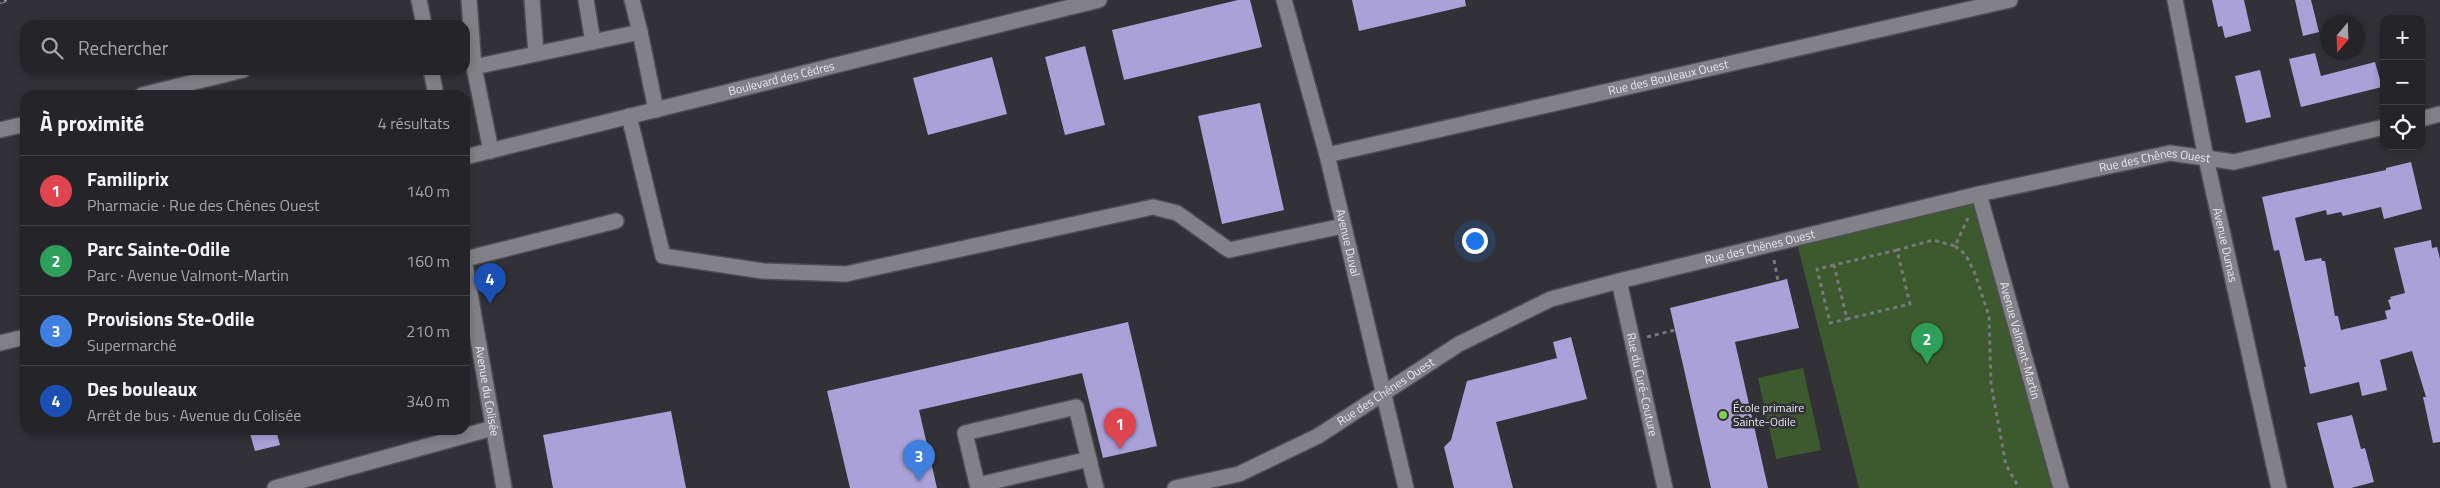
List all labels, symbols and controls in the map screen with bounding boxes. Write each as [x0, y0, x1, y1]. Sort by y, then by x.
north arrow [2320, 15, 2365, 60]
map controls [2380, 15, 2425, 150]
button: + [2380, 15, 2425, 60]
search box [20, 20, 470, 75]
text: Rechercher [78, 33, 168, 62]
icon: search [38, 34, 66, 62]
street label: Rue des Bouleaux Ouest [1606, 54, 1731, 100]
street label: Boulevard des Cèdres [726, 56, 837, 100]
button: − [2380, 60, 2425, 105]
button: locate [2380, 105, 2425, 150]
text: À proximité [40, 107, 144, 139]
text: 4 résultats [378, 111, 450, 135]
street label: Rue des Chênes Ouest [2097, 143, 2212, 177]
text: Familiprix [87, 164, 169, 193]
text: 1 [52, 179, 60, 203]
text: 140 m [406, 179, 450, 203]
text: Pharmacie · Rue des Chênes Ouest [87, 193, 320, 217]
street label: Avenue Dumas [2208, 206, 2243, 284]
street label: Avenue Duval [1331, 207, 1365, 278]
street label: Rue des Chênes Ouest [1702, 224, 1817, 269]
your location [1462, 228, 1488, 254]
text: Parc Sainte-Odile [87, 234, 230, 263]
text: 2 [52, 249, 60, 273]
text: 160 m [406, 249, 450, 273]
text: Parc · Avenue Valmont-Martin [87, 263, 289, 287]
pin: 4 [474, 263, 506, 304]
street label: Avenue Valmont-Martin [1995, 279, 2046, 401]
text: Provisions Ste-Odile [87, 304, 254, 333]
text: 3 [52, 319, 60, 343]
text: 210 m [406, 319, 450, 343]
pin: 2 [1911, 323, 1943, 364]
street label: Rue du Curé-Couture [1622, 331, 1663, 438]
text: Supermarché [87, 333, 177, 357]
street label: Avenue du Colisée [470, 344, 505, 438]
street label: Rue des Chênes Ouest [1333, 352, 1439, 430]
text: Des bouleaux [87, 374, 197, 403]
text: 4 [52, 389, 60, 413]
text: 340 m [406, 389, 450, 413]
place label: École primaire Sainte-Odile [1733, 398, 1804, 431]
text: Arrêt de bus · Avenue du Colisée [87, 403, 301, 427]
pin: 1 [1104, 408, 1136, 449]
marker: École primaire Sainte-Odile [1717, 409, 1729, 421]
pin: 3 [903, 440, 935, 481]

